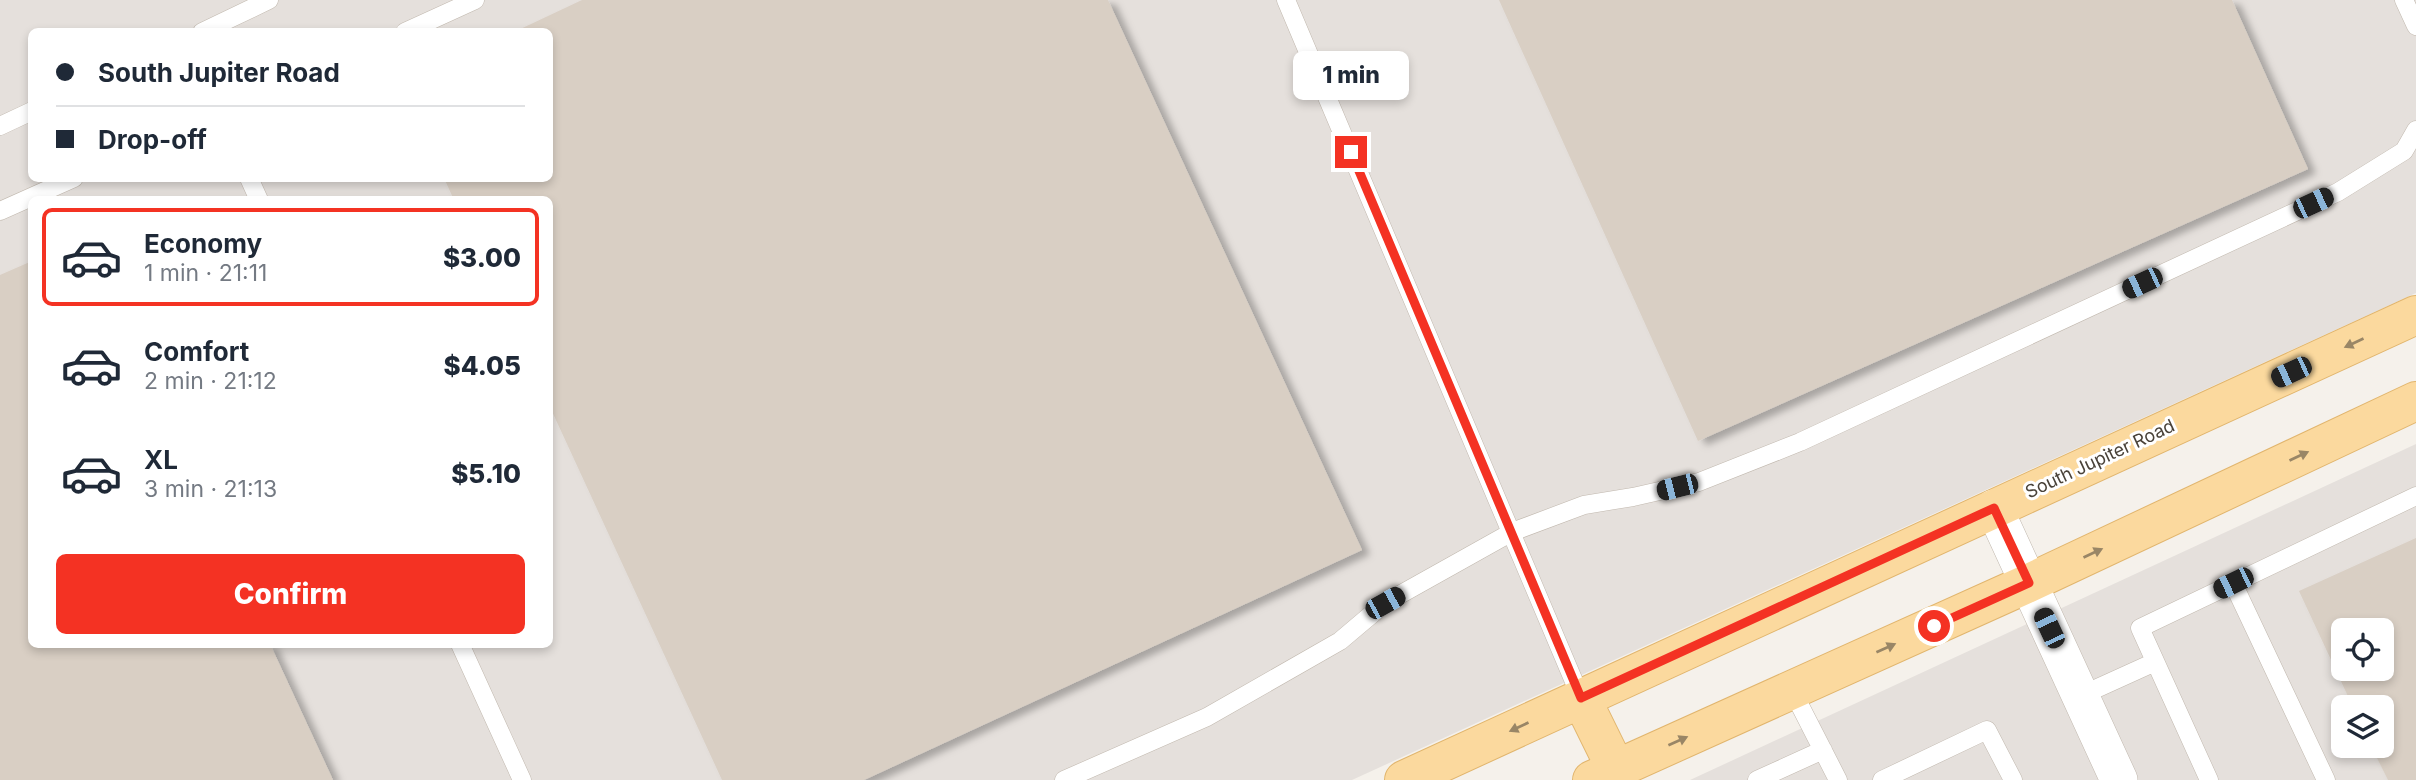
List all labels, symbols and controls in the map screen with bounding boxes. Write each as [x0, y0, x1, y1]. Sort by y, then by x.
callout: 1 min [1293, 51, 1409, 100]
text: South Jupiter Road [98, 57, 340, 88]
text: 1 min [1322, 61, 1380, 89]
text: Drop-off [98, 124, 207, 155]
route end [1335, 136, 1367, 168]
car [2290, 185, 2337, 221]
icon: car [60, 226, 123, 289]
text: Economy [144, 228, 262, 259]
text: $3.00 [443, 242, 521, 273]
text: 1 min · 21:11 [144, 259, 267, 287]
car [2119, 265, 2166, 301]
icon: car [60, 334, 123, 397]
text: Comfort [144, 336, 249, 367]
one-way arrow [2344, 338, 2364, 349]
text: $4.05 [444, 350, 521, 381]
car [2268, 354, 2315, 390]
text: 2 min · 21:12 [144, 367, 277, 395]
street label: South Jupiter Road [2022, 415, 2178, 502]
icon: car [60, 442, 123, 505]
text: XL [144, 444, 178, 475]
one-way arrow [2289, 451, 2309, 462]
text: $5.10 [451, 458, 521, 489]
car [1655, 472, 1700, 502]
text: 3 min · 21:13 [144, 475, 277, 503]
one-way arrow [2083, 547, 2103, 559]
button: Confirm [56, 554, 525, 634]
car [2210, 564, 2257, 602]
car [1362, 584, 1409, 622]
car [2031, 605, 2068, 651]
route start [1918, 610, 1950, 642]
map controls [2331, 618, 2394, 758]
button: locate [2331, 618, 2394, 681]
one-way arrow [1876, 642, 1896, 654]
button: layers [2331, 695, 2394, 758]
one-way arrow [1509, 721, 1529, 733]
one-way arrow [1668, 735, 1689, 746]

